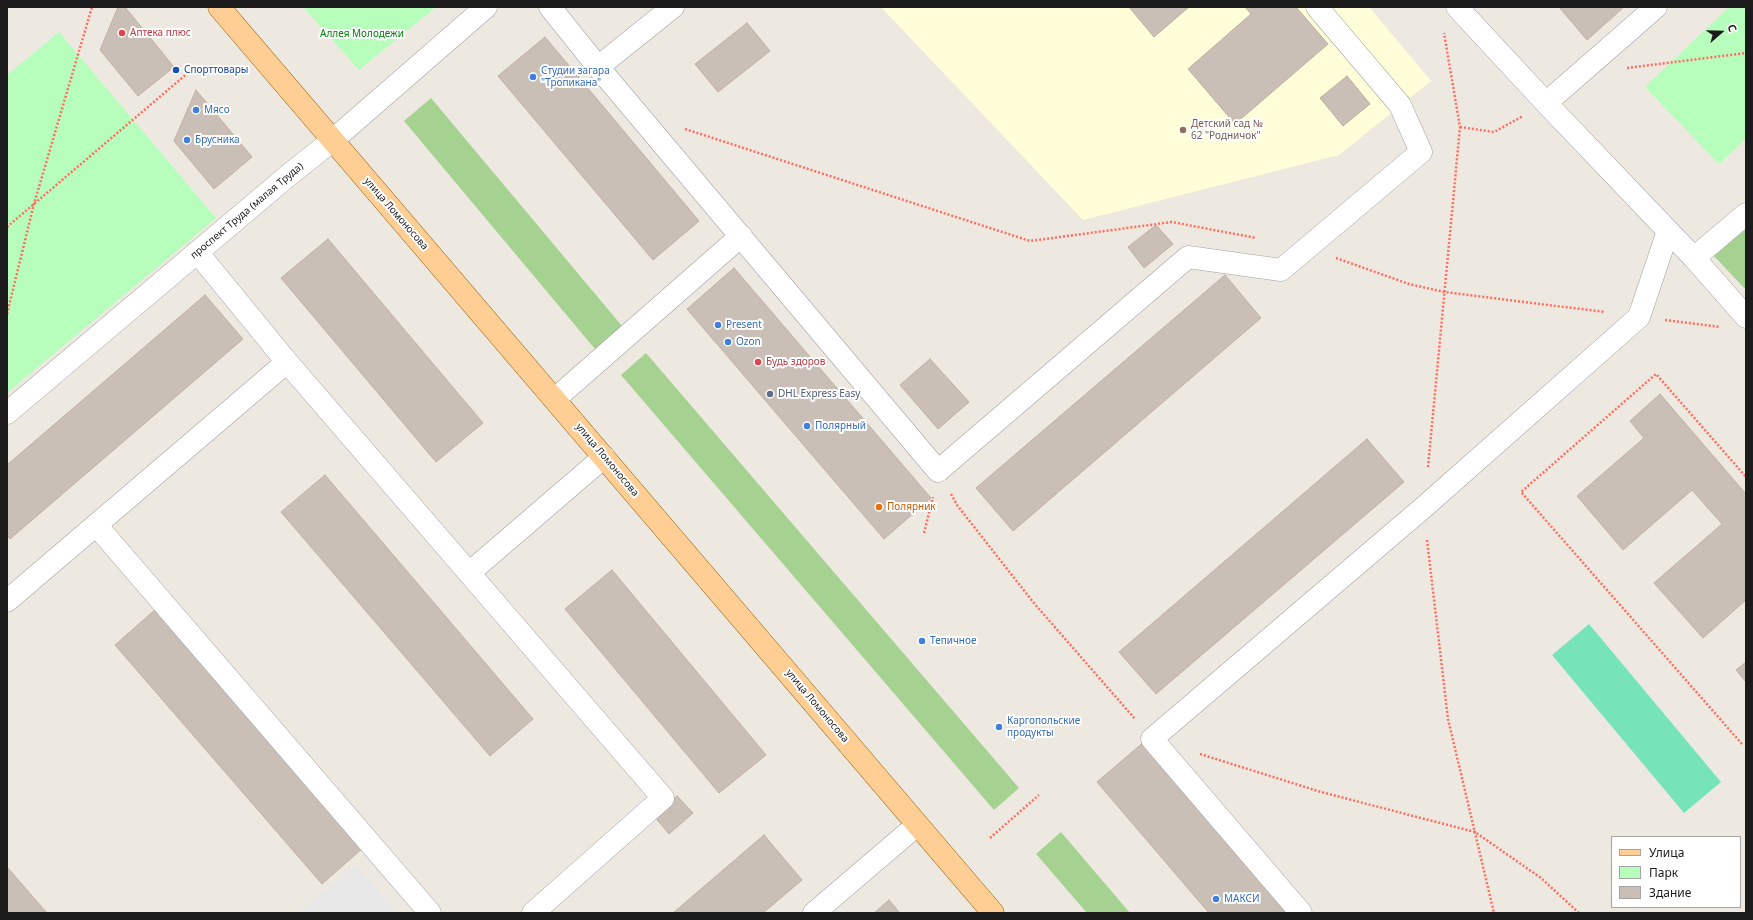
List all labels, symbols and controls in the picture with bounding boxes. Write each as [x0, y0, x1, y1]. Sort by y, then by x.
north arrow [1701, 12, 1741, 52]
text: С [1724, 22, 1741, 34]
place label: Аптека плюс [130, 27, 191, 39]
marker: Аптека плюс [117, 28, 127, 38]
park label: Аллея Молодежи [320, 28, 404, 40]
place label: Спорттовары [184, 64, 248, 76]
marker: Спорттовары [171, 65, 181, 75]
place label: Студии загара "Тропикана" [541, 65, 610, 88]
marker: Студии загара "Тропикана" [528, 72, 538, 82]
place label: Мясо [204, 104, 230, 116]
marker: Мясо [191, 105, 201, 115]
place label: Детский сад № 62 "Родничок" [1191, 118, 1263, 142]
marker: Детский сад № 62 "Родничок" [1178, 125, 1188, 135]
place label: Брусника [195, 134, 240, 146]
marker: Брусника [182, 135, 192, 145]
street label: проспект Труда (малая Труда) [188, 160, 306, 262]
street label: улица Ломоносова [361, 176, 431, 252]
place label: Present [726, 319, 762, 331]
marker: Present [713, 320, 723, 330]
place label: Ozon [736, 336, 761, 348]
marker: Ozon [723, 337, 733, 347]
place label: Будь здоров [766, 356, 825, 368]
marker: Будь здоров [753, 357, 763, 367]
place label: DHL Express Easy [778, 388, 860, 400]
marker: DHL Express Easy [765, 389, 775, 399]
place label: Полярный [815, 420, 866, 432]
street label: улица Ломоносова [573, 421, 641, 499]
marker: Полярный [802, 421, 812, 431]
place label: Полярник [887, 501, 936, 513]
marker: Полярник [874, 502, 884, 512]
place label: Тепичное [930, 635, 976, 647]
marker: Тепичное [917, 636, 927, 646]
street label: улица Ломоносова [783, 667, 851, 745]
place label: Каргопольские продукты [1007, 715, 1080, 738]
marker: Каргопольские продукты [994, 722, 1004, 732]
legend [1611, 836, 1741, 908]
text: Улица [1649, 844, 1684, 861]
text: Парк [1649, 864, 1678, 881]
text: Здание [1649, 884, 1691, 901]
place label: МАКСИ [1224, 893, 1259, 905]
marker: МАКСИ [1211, 894, 1221, 904]

